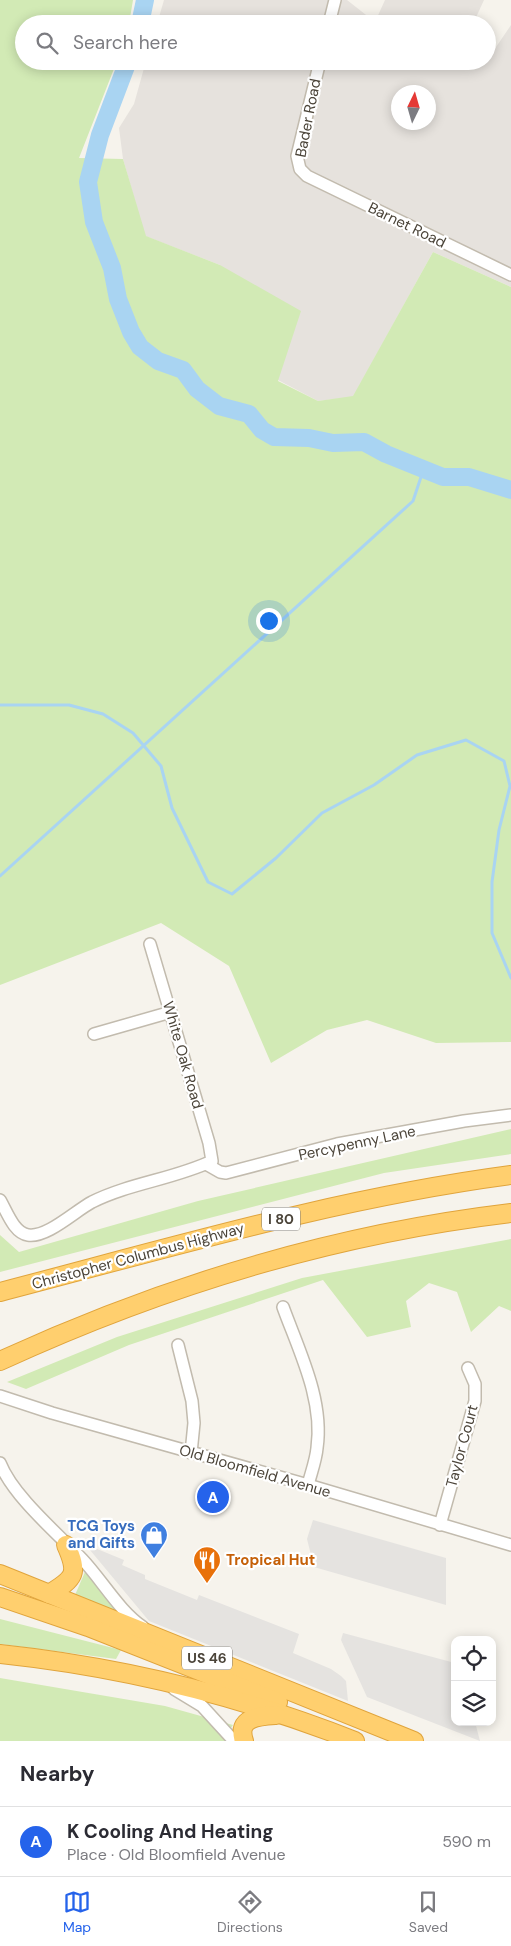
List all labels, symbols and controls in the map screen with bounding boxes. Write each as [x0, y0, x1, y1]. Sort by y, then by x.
search box [15, 15, 496, 70]
icon: search [33, 29, 61, 57]
text: Search here [73, 30, 178, 55]
street label: Bader Road [291, 77, 325, 159]
north arrow [391, 85, 436, 130]
street label: Barnet Road [365, 198, 449, 252]
your location [256, 608, 282, 634]
street label: White Oak Road [158, 999, 208, 1111]
street label: Percypenny Lane [297, 1121, 417, 1165]
road number: I 80 [262, 1208, 300, 1230]
street label: Christopher Columbus Highway [30, 1218, 247, 1294]
street label: Taylor Court [441, 1402, 483, 1490]
street label: Old Bloomfield Avenue [177, 1441, 333, 1501]
pin: A [197, 1478, 229, 1516]
place label: TCG Toys and Gifts [67, 1516, 135, 1553]
shop icon: TCG Toys and Gifts [139, 1520, 169, 1559]
restaurant icon: Tropical Hut [192, 1545, 222, 1584]
place label: Tropical Hut [226, 1550, 315, 1570]
map controls [451, 1636, 496, 1726]
button: locate [451, 1636, 496, 1681]
road number: US 46 [182, 1646, 232, 1670]
button: layers [451, 1681, 496, 1726]
text: Nearby [20, 1760, 94, 1788]
text: K Cooling And Heating [67, 1819, 273, 1844]
text: A [30, 1831, 42, 1852]
text: 590 m [442, 1831, 491, 1852]
text: Place · Old Bloomfield Avenue [67, 1844, 285, 1865]
tab: Map [63, 1888, 91, 1936]
tab: Directions [217, 1888, 283, 1936]
tab: Saved [409, 1888, 448, 1936]

